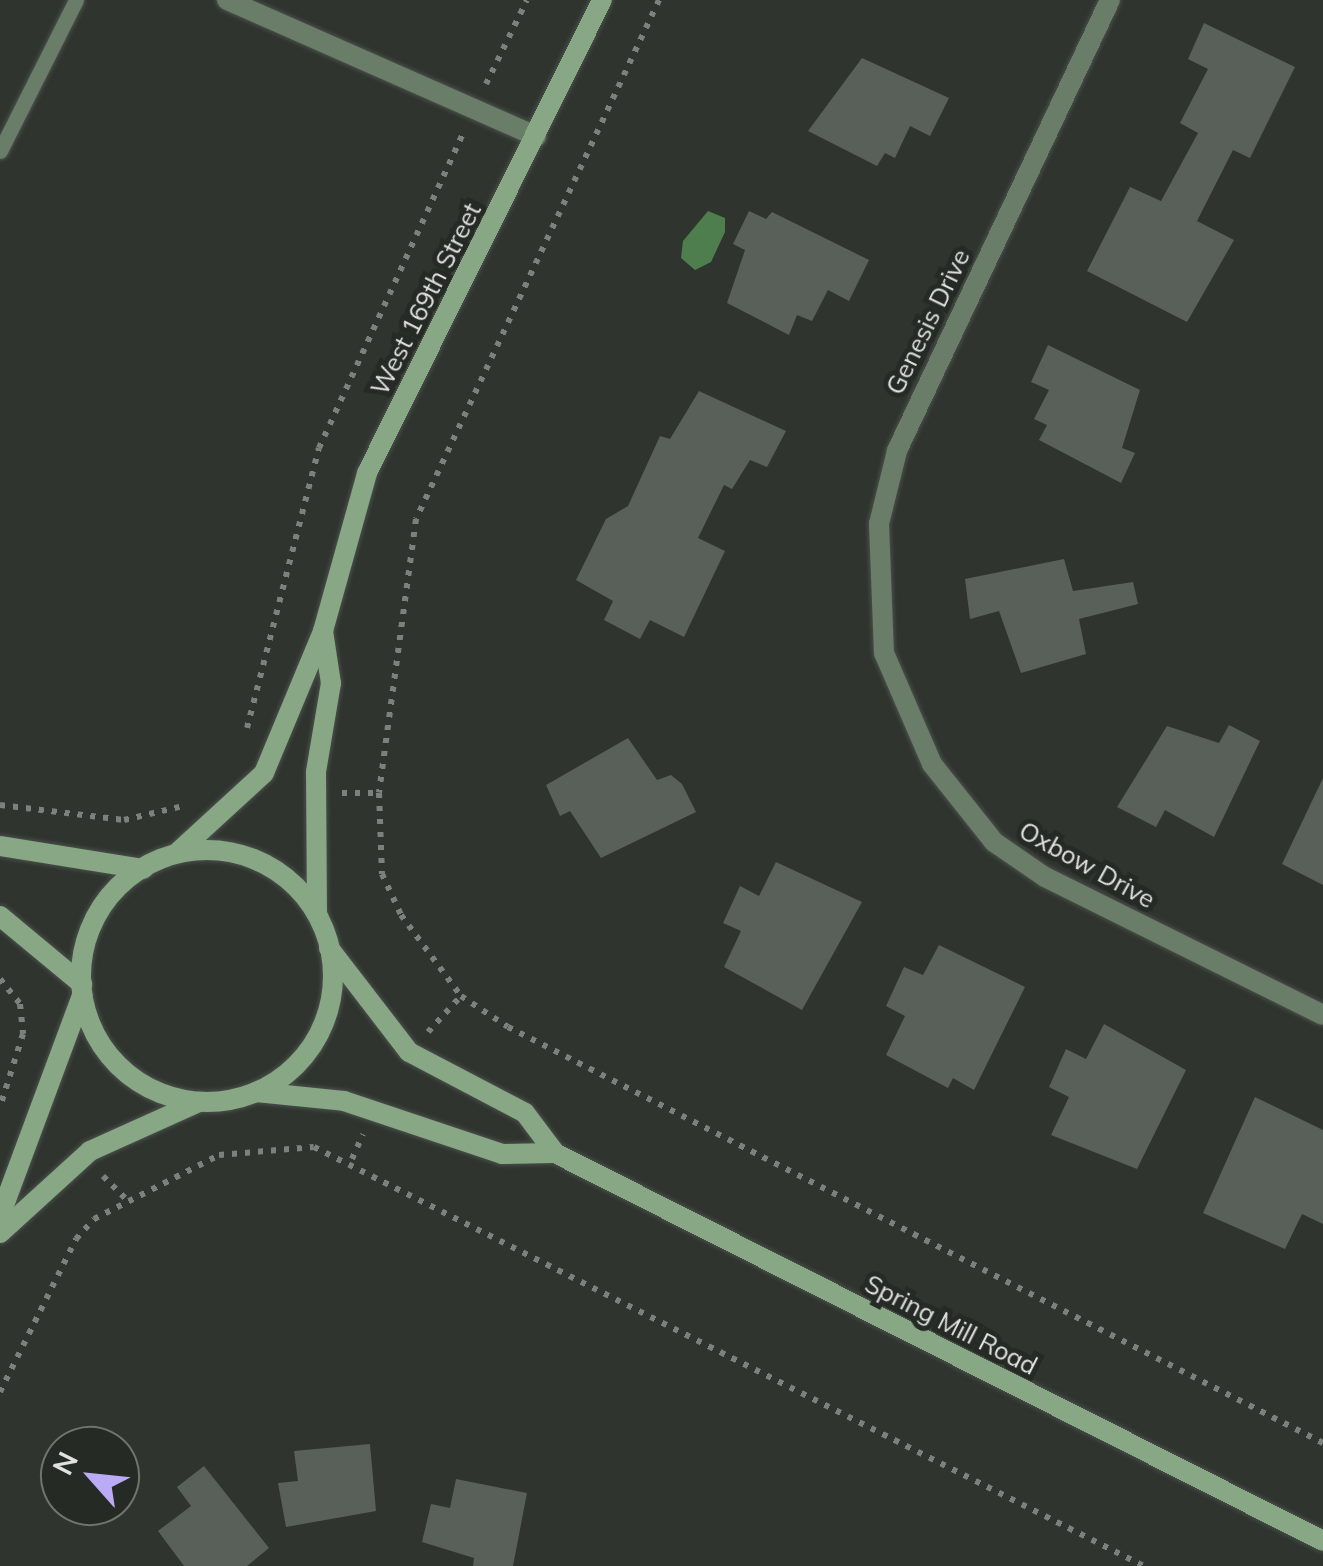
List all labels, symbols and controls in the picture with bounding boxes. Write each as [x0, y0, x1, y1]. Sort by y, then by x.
street label: West 169th Street [365, 198, 487, 400]
street label: Genesis Drive [880, 245, 976, 399]
street label: Oxbow Drive [1014, 815, 1160, 915]
street label: Spring Mill Road [860, 1269, 1042, 1381]
north arrow [40, 1426, 140, 1526]
text: N [44, 1446, 85, 1480]

